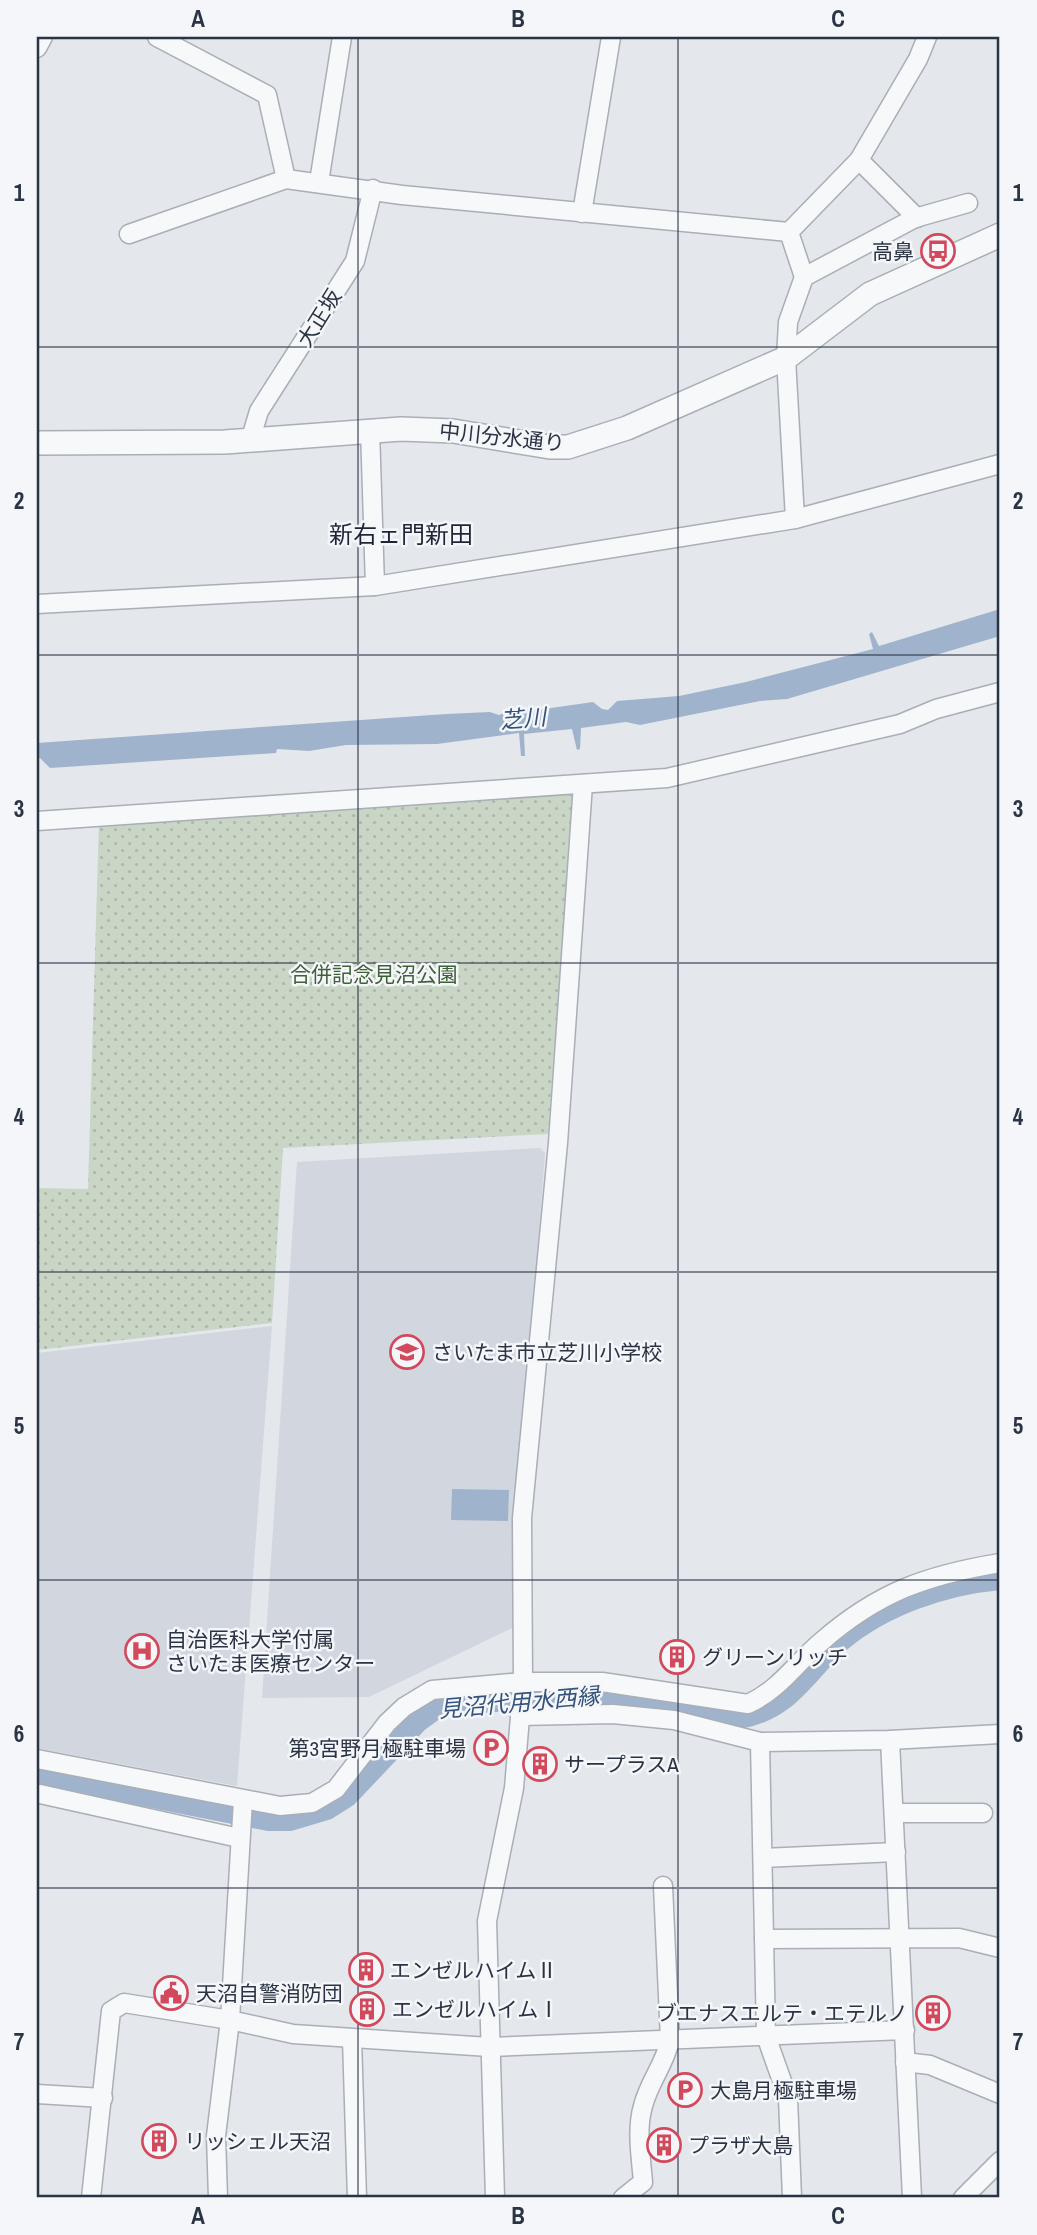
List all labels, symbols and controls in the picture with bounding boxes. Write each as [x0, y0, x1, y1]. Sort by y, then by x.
text: A [191, 3, 205, 34]
text: B [511, 3, 525, 34]
text: C [831, 3, 845, 34]
text: 1 [14, 177, 25, 208]
text: 1 [1013, 177, 1024, 208]
bus stop icon: 高鼻 [919, 232, 957, 270]
place label: 高鼻 [872, 237, 914, 266]
street label: 大正坂 [290, 284, 348, 352]
street label: 中川分水通り [438, 416, 566, 458]
text: 2 [14, 485, 24, 516]
text: 2 [1013, 485, 1023, 516]
district label: 新右ェ門新田 [329, 518, 473, 550]
water label: 芝川 [499, 700, 550, 735]
text: 3 [14, 793, 24, 824]
text: 3 [1013, 793, 1023, 824]
park label: 合併記念見沼公園 [290, 960, 458, 989]
text: 4 [14, 1101, 25, 1132]
text: 4 [1013, 1101, 1024, 1132]
school or university icon: さいたま市立芝川小学校 [388, 1333, 426, 1371]
place label: さいたま市立芝川小学校 [432, 1338, 662, 1367]
text: 5 [14, 1410, 24, 1441]
text: 5 [1013, 1410, 1023, 1441]
place label: 自治医科大学付属 さいたま医療センター [166, 1625, 375, 1678]
hospital icon: 自治医科大学付属 さいたま医療センター [123, 1632, 161, 1670]
building icon: グリーンリッチ [658, 1638, 696, 1676]
place label: グリーンリッチ [702, 1643, 848, 1672]
water label: 見沼代用水西縁 [437, 1679, 604, 1724]
text: 6 [14, 1718, 24, 1749]
text: 6 [1013, 1718, 1023, 1749]
parking icon: 第3宮野月極駐車場 [472, 1729, 510, 1767]
place label: 第3宮野月極駐車場 [288, 1734, 466, 1763]
building icon: サープラスA [521, 1745, 559, 1783]
place label: サープラスA [564, 1750, 679, 1779]
building icon: エンゼルハイムⅡ [347, 1951, 385, 1989]
place label: エンゼルハイムⅡ [390, 1956, 557, 1985]
public building icon: 天沼自警消防団 [152, 1974, 190, 2012]
place label: 天沼自警消防団 [196, 1979, 343, 2008]
building icon: エンゼルハイムⅠ [348, 1990, 386, 2028]
building icon: ブエナスエルテ・エテルノ [914, 1994, 952, 2032]
place label: エンゼルハイムⅠ [392, 1995, 559, 2024]
place label: ブエナスエルテ・エテルノ [656, 1999, 908, 2028]
text: 7 [14, 2026, 24, 2057]
text: 7 [1013, 2026, 1023, 2057]
parking icon: 大島月極駐車場 [666, 2071, 704, 2109]
place label: 大島月極駐車場 [710, 2076, 857, 2105]
building icon: リッシェル天沼 [140, 2122, 178, 2160]
building icon: プラザ大島 [645, 2126, 683, 2164]
place label: リッシェル天沼 [184, 2127, 331, 2156]
place label: プラザ大島 [688, 2131, 793, 2160]
text: A [191, 2200, 205, 2231]
text: B [511, 2200, 525, 2231]
text: C [831, 2200, 845, 2231]

